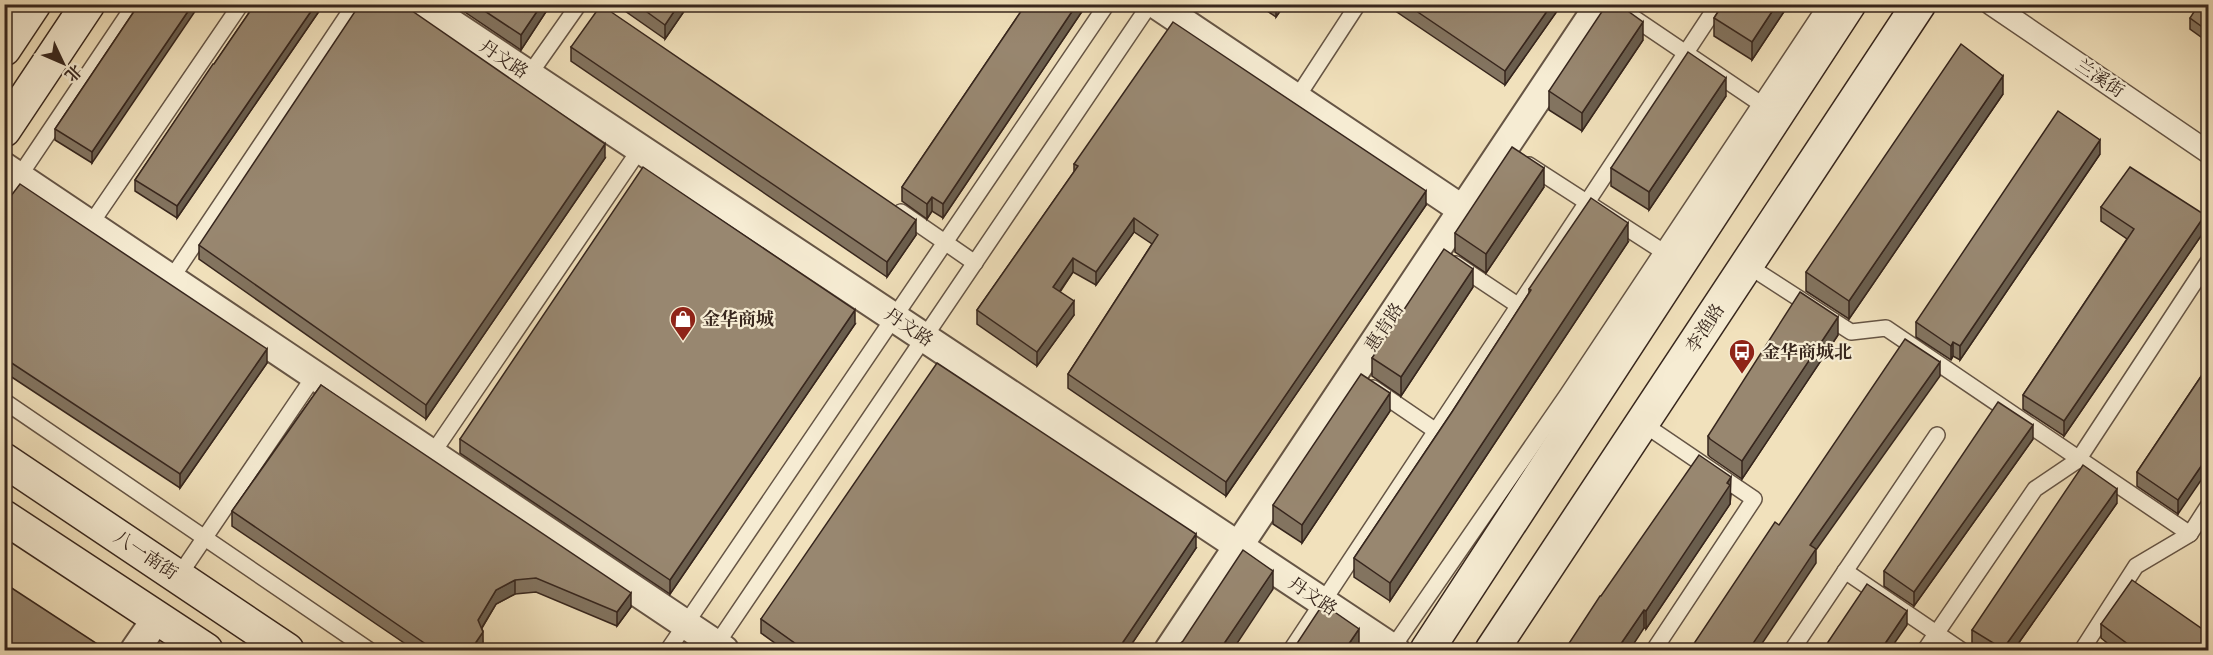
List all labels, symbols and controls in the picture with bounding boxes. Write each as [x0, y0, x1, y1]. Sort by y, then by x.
north arrow [33, 33, 93, 93]
street label: 丹文路 [475, 34, 533, 84]
street label: 兰溪街 [2071, 53, 2129, 103]
text: 北 [60, 59, 87, 86]
street label: 惠肯路 [1359, 298, 1409, 356]
street label: 李渔路 [1680, 299, 1730, 357]
street label: 丹文路 [880, 302, 938, 352]
shop icon: 金华商城 [668, 304, 698, 342]
place label: 金华商城 [702, 307, 774, 331]
bus stop icon: 金华商城北 [1727, 337, 1757, 375]
place label: 金华商城北 [1762, 340, 1852, 364]
street label: 八一南街 [109, 525, 183, 585]
street label: 丹文路 [1284, 571, 1342, 621]

